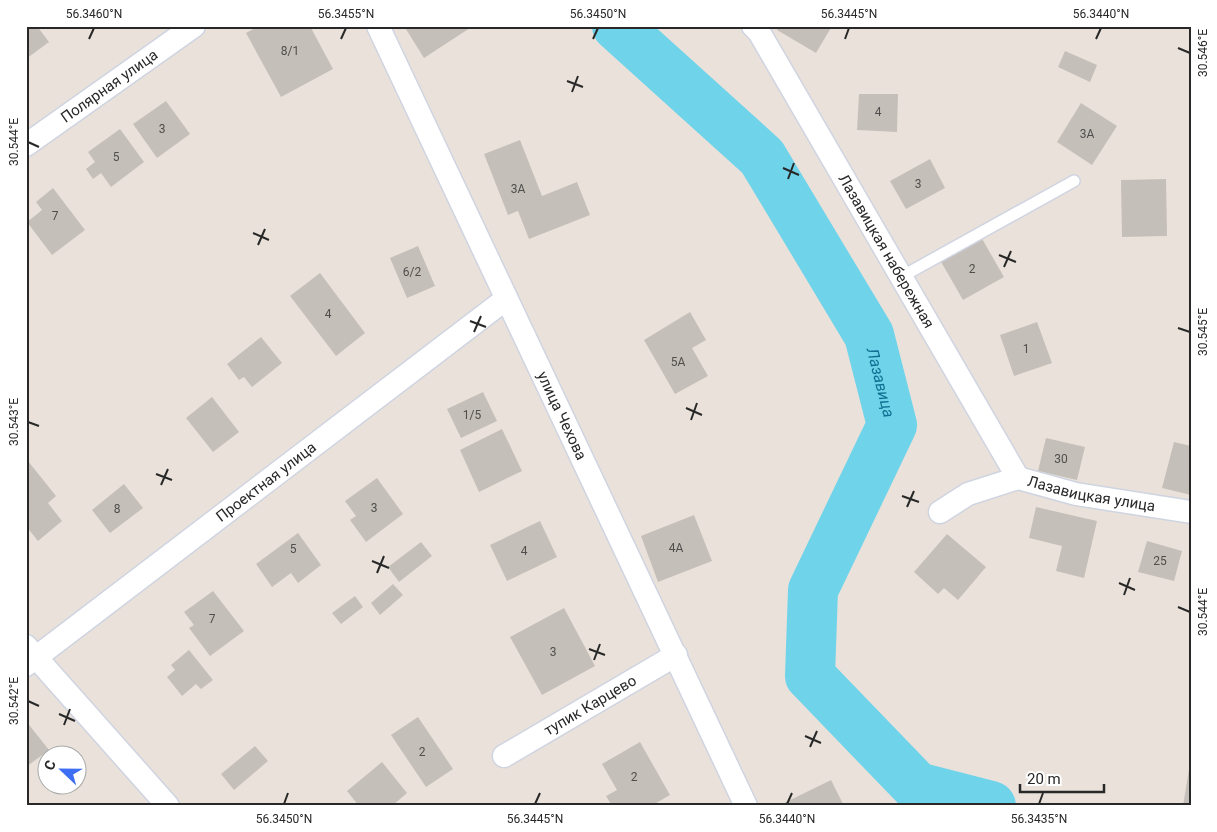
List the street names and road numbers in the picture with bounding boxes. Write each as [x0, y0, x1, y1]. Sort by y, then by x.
street label: Полярная улица [57, 46, 161, 126]
street label: Лазавицкая набережная [835, 171, 938, 331]
street label: улица Чехова [533, 369, 590, 463]
street label: Проектная улица [213, 438, 320, 526]
street label: Лазавицкая улица [1025, 472, 1157, 515]
street label: тупик Карцево [541, 671, 640, 739]

